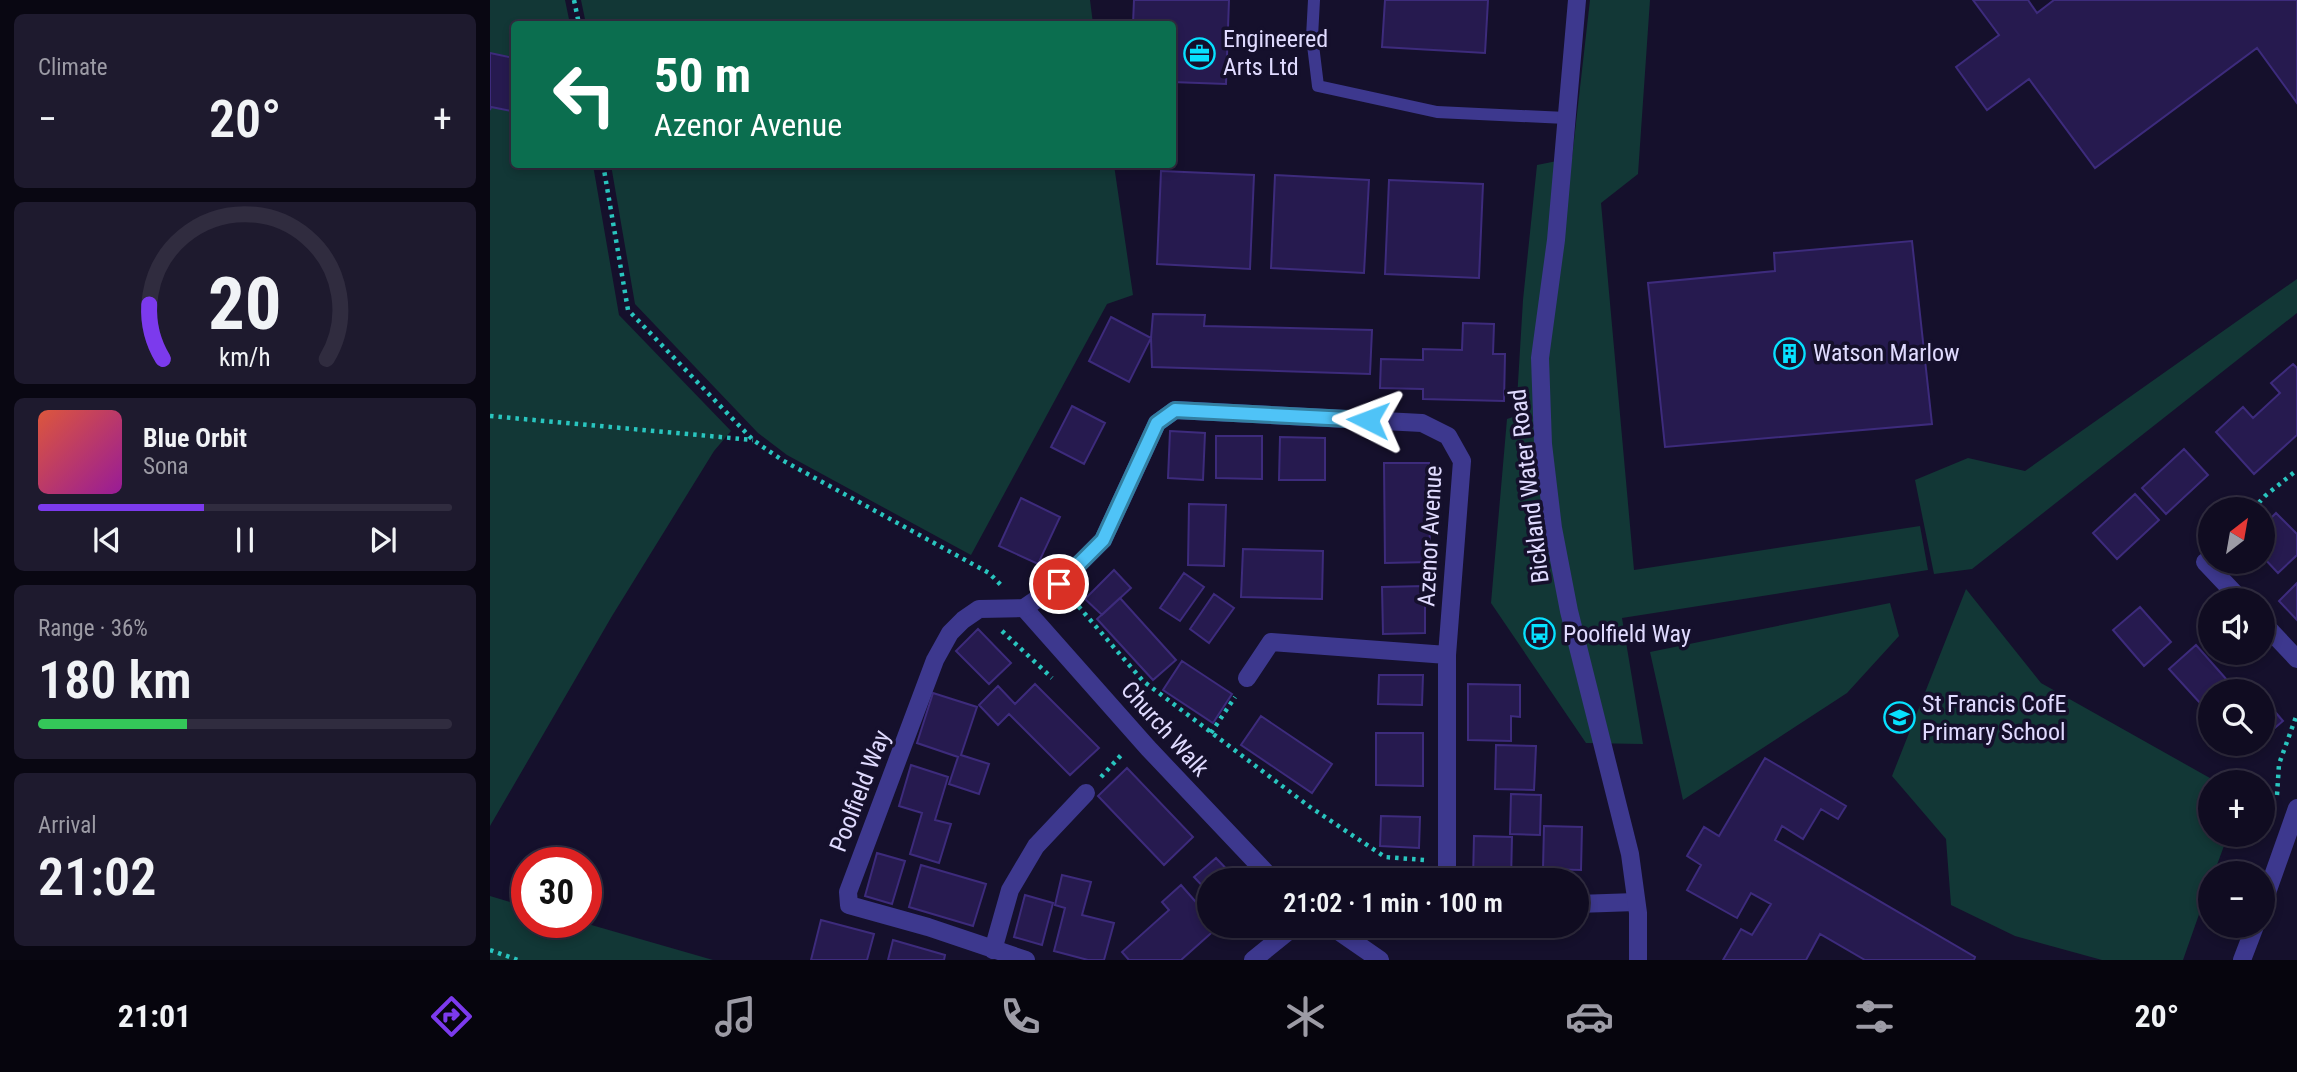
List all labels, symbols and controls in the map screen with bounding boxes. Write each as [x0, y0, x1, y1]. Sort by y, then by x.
place label: Engineered Arts Ltd [1223, 25, 1328, 81]
office icon: Engineered Arts Ltd [1183, 36, 1217, 70]
text: 50 m [654, 47, 751, 104]
icon: left [539, 49, 630, 140]
text: Climate [38, 54, 108, 81]
text: 20° [209, 89, 281, 150]
text: − [38, 97, 57, 141]
text: + [433, 97, 452, 141]
text: Azenor Avenue [654, 106, 842, 144]
text: 20 [208, 261, 282, 347]
building icon: Watson Marlow [1773, 336, 1807, 370]
place label: Watson Marlow [1813, 339, 1960, 367]
text: km/h [219, 342, 271, 371]
position arrow [1331, 383, 1405, 457]
street label: Bickland Water Road [1503, 387, 1555, 585]
text: Blue Orbit [143, 423, 247, 453]
text: Sona [143, 453, 189, 480]
street label: Azenor Avenue [1412, 465, 1448, 607]
north arrow [2198, 497, 2275, 574]
map controls [2198, 497, 2275, 938]
icon: previous [88, 521, 126, 559]
icon: pause [226, 521, 264, 559]
icon: next [364, 521, 402, 559]
pin [1029, 554, 1089, 614]
icon: arrive [1040, 565, 1078, 603]
button: sound [2198, 588, 2275, 665]
text: Range · 36% [38, 615, 148, 642]
bus stop icon: Poolfield Way [1523, 617, 1557, 651]
place label: Poolfield Way [1563, 620, 1691, 648]
text: 180 km [38, 650, 192, 711]
street label: Church Walk [1115, 676, 1215, 782]
button: search [2198, 679, 2275, 756]
place label: St Francis CofE Primary School [1922, 690, 2067, 746]
school or university icon: St Francis CofE Primary School [1882, 701, 1916, 735]
street label: Poolfield Way [824, 726, 896, 856]
button: + [2198, 770, 2275, 847]
text: Arrival [38, 812, 97, 839]
text: 21:02 [38, 847, 156, 908]
speed limit sign: 30 [511, 847, 602, 938]
button: − [2198, 861, 2275, 938]
text: 21:02 · 1 min · 100 m [1283, 888, 1503, 918]
icon: directions [427, 992, 476, 1041]
icon: music [711, 992, 760, 1041]
icon: phone [996, 992, 1045, 1041]
icon: climate [1281, 992, 1330, 1041]
icon: car [1565, 992, 1614, 1041]
icon: filters [1850, 992, 1899, 1041]
text: 21:01 [118, 997, 191, 1035]
text: 20° [2134, 997, 2179, 1035]

